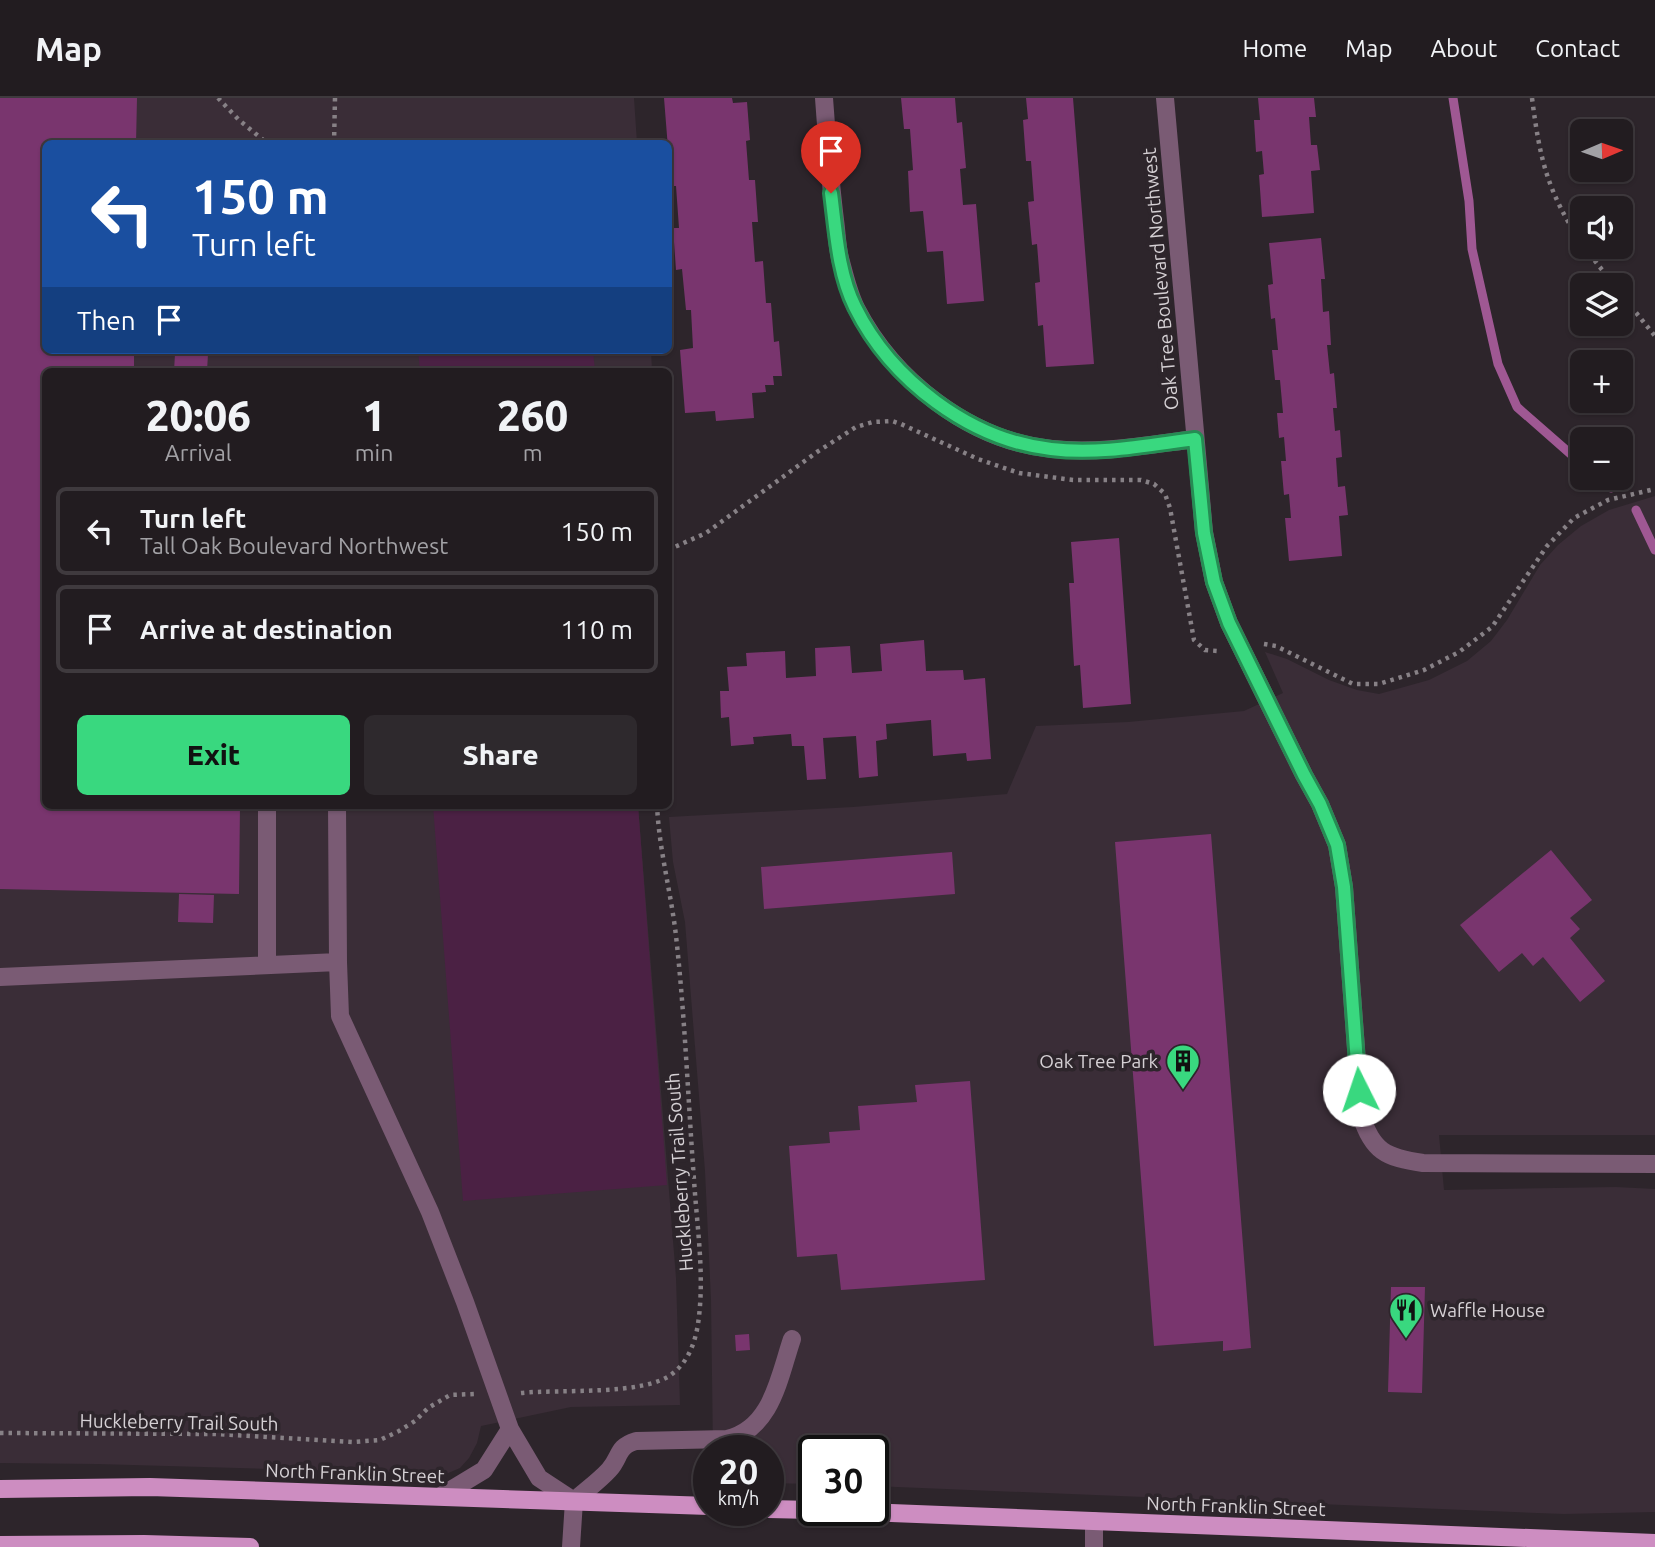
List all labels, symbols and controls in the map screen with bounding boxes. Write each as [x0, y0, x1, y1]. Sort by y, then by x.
text: Map [35, 30, 102, 67]
text: Home [1242, 35, 1307, 62]
text: Map [1345, 35, 1392, 62]
text: About [1430, 35, 1497, 62]
text: Contact [1535, 35, 1620, 62]
north arrow [1570, 119, 1633, 182]
map controls [1570, 119, 1633, 490]
pin [801, 121, 861, 193]
icon: arrive [812, 132, 850, 170]
street label: Oak Tree Boulevard Northwest [1138, 146, 1182, 411]
icon: left [77, 168, 168, 259]
text: 150 m [192, 168, 329, 223]
button: sound [1570, 196, 1633, 259]
text: Turn left [192, 226, 316, 262]
button: layers [1570, 273, 1633, 336]
icon: arrive [150, 301, 188, 339]
text: Then [77, 306, 136, 335]
button: + [1570, 350, 1633, 413]
text: 20:06 [146, 392, 251, 439]
text: 1 [362, 392, 386, 439]
text: 260 [497, 392, 568, 439]
button: − [1570, 427, 1633, 490]
text: Arrival [165, 440, 232, 465]
text: min [355, 440, 393, 465]
text: m [523, 440, 543, 465]
text: Turn left [140, 504, 246, 533]
icon: left [81, 512, 119, 550]
text: 150 m [561, 517, 633, 546]
text: Tall Oak Boulevard Northwest [140, 533, 448, 558]
icon: arrive [81, 610, 119, 648]
text: Arrive at destination [140, 615, 393, 644]
text: 110 m [561, 615, 633, 644]
button: Exit [77, 715, 350, 795]
button: Share [364, 715, 637, 795]
building icon: Oak Tree Park [1164, 1042, 1202, 1091]
place label: Oak Tree Park [1039, 1050, 1158, 1072]
position arrow [1322, 1053, 1396, 1127]
street label: Huckleberry Trail South [661, 1072, 697, 1272]
restaurant icon: Waffle House [1387, 1291, 1425, 1340]
place label: Waffle House [1430, 1299, 1545, 1321]
street label: Huckleberry Trail South [79, 1409, 279, 1435]
speed limit sign: 30 [798, 1435, 889, 1526]
text: 20 [719, 1451, 758, 1491]
street label: North Franklin Street [265, 1459, 446, 1487]
text: km/h [718, 1488, 759, 1508]
street label: North Franklin Street [1146, 1492, 1327, 1520]

